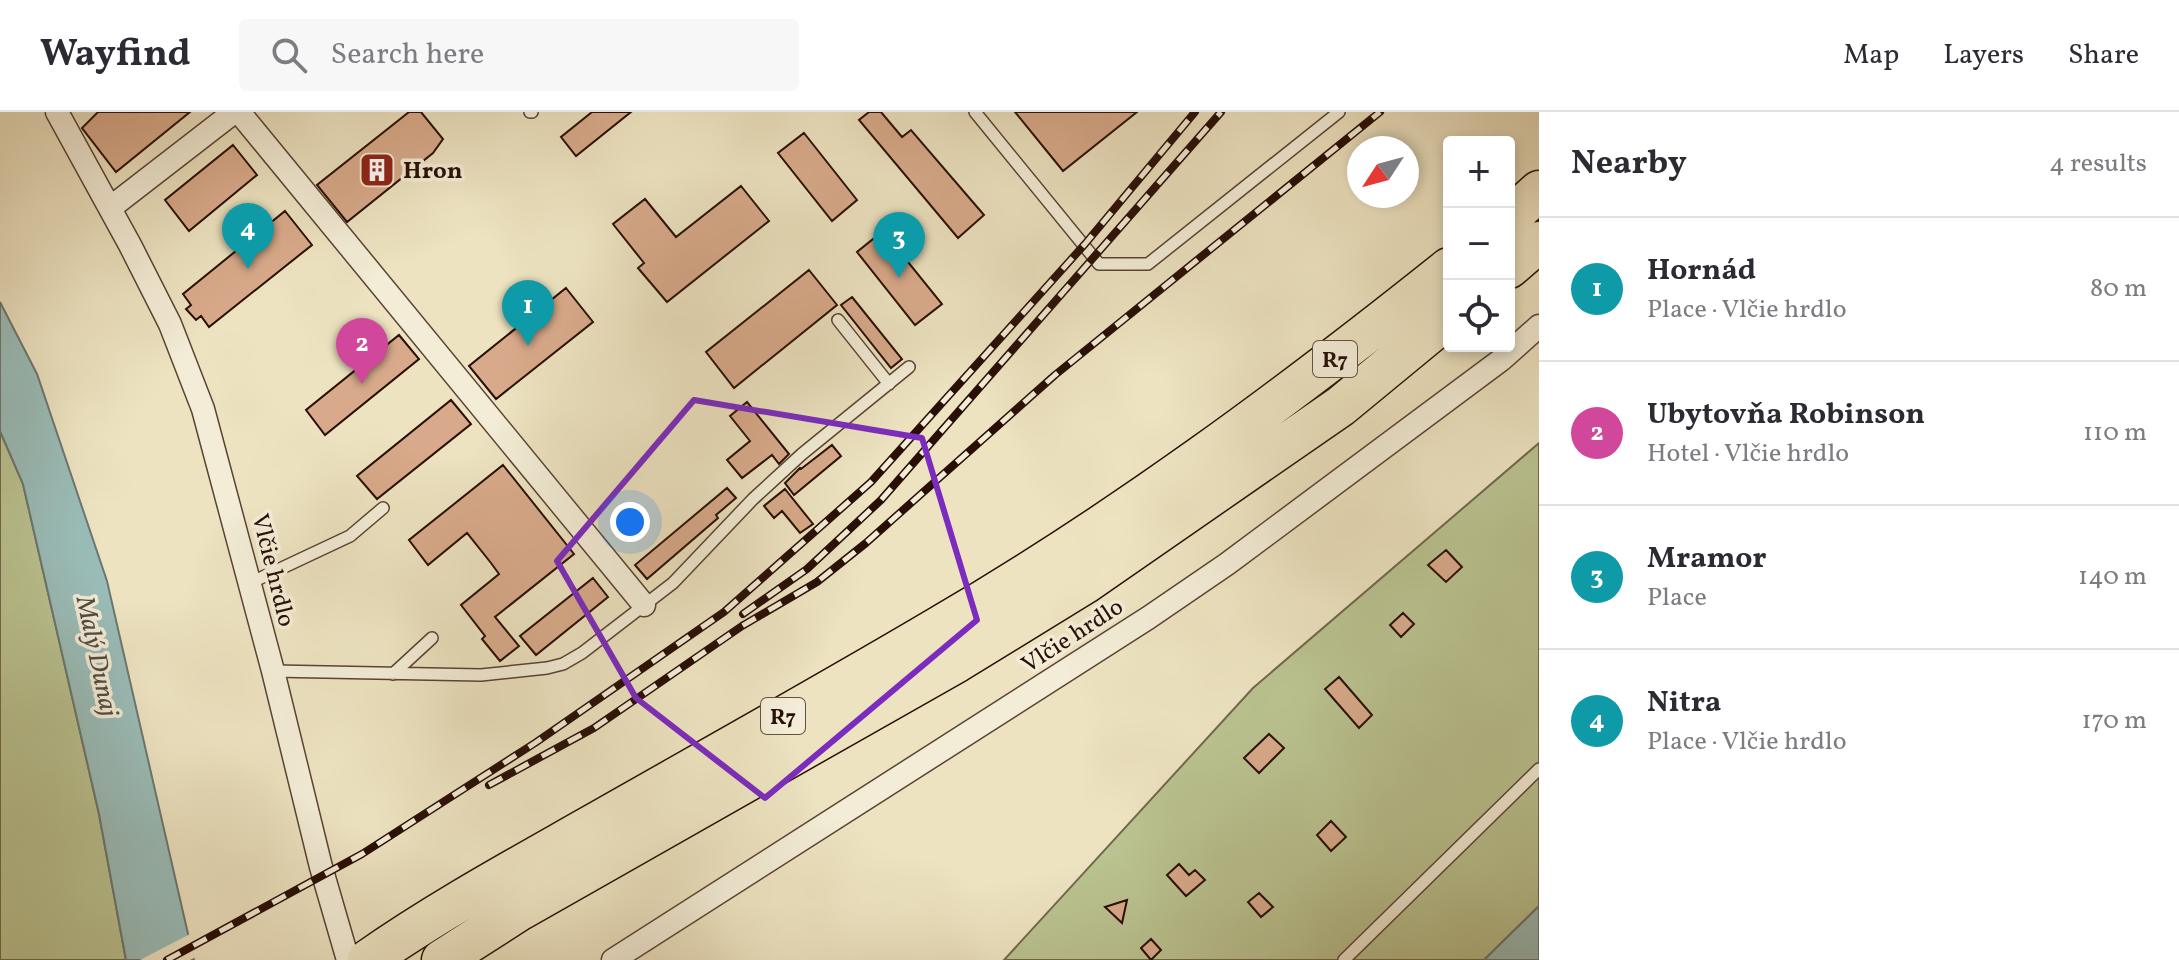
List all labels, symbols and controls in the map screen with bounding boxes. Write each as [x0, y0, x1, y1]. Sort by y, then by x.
search box [239, 19, 799, 91]
text: Wayfind [40, 29, 191, 82]
icon: search [267, 33, 311, 77]
text: Search here [331, 34, 484, 76]
text: Map [1843, 36, 1899, 75]
text: Layers [1943, 36, 2024, 75]
text: Share [2068, 36, 2139, 75]
north arrow [1347, 136, 1419, 208]
map controls [1443, 136, 1515, 352]
button: + [1443, 136, 1515, 208]
text: Nearby [1571, 141, 1687, 188]
text: 4 results [2049, 146, 2147, 182]
building icon: Hron [358, 151, 396, 189]
place label: Hron [403, 155, 463, 189]
pin: 4 [222, 203, 274, 269]
button: − [1443, 208, 1515, 280]
pin: 3 [873, 212, 925, 278]
text: Hornád [1647, 250, 1756, 292]
text: 1 [1592, 271, 1602, 307]
text: 80 m [2090, 271, 2147, 307]
pin: 1 [502, 280, 554, 346]
button: locate [1443, 280, 1515, 352]
text: Place · Vlčie hrdlo [1647, 292, 1846, 328]
pin: 2 [336, 318, 388, 384]
road number: R7 [1313, 341, 1357, 377]
text: Ubytovňa Robinson [1647, 394, 1925, 436]
text: 2 [1590, 415, 1604, 451]
text: 110 m [2083, 415, 2147, 451]
text: Hotel · Vlčie hrdlo [1647, 436, 1849, 472]
your location [610, 502, 650, 542]
street label: Vlčie hrdlo [242, 510, 303, 631]
text: Mramor [1647, 538, 1766, 580]
text: 3 [1590, 559, 1604, 595]
text: 140 m [2078, 559, 2147, 595]
text: Place [1647, 580, 1707, 616]
street label: Vlčie hrdlo [1015, 591, 1131, 682]
water label: Malý Dunaj [66, 592, 127, 721]
text: Nitra [1647, 682, 1721, 724]
road number: R7 [761, 698, 805, 734]
text: 4 [1589, 703, 1605, 739]
text: 170 m [2082, 703, 2147, 739]
text: Place · Vlčie hrdlo [1647, 724, 1846, 760]

